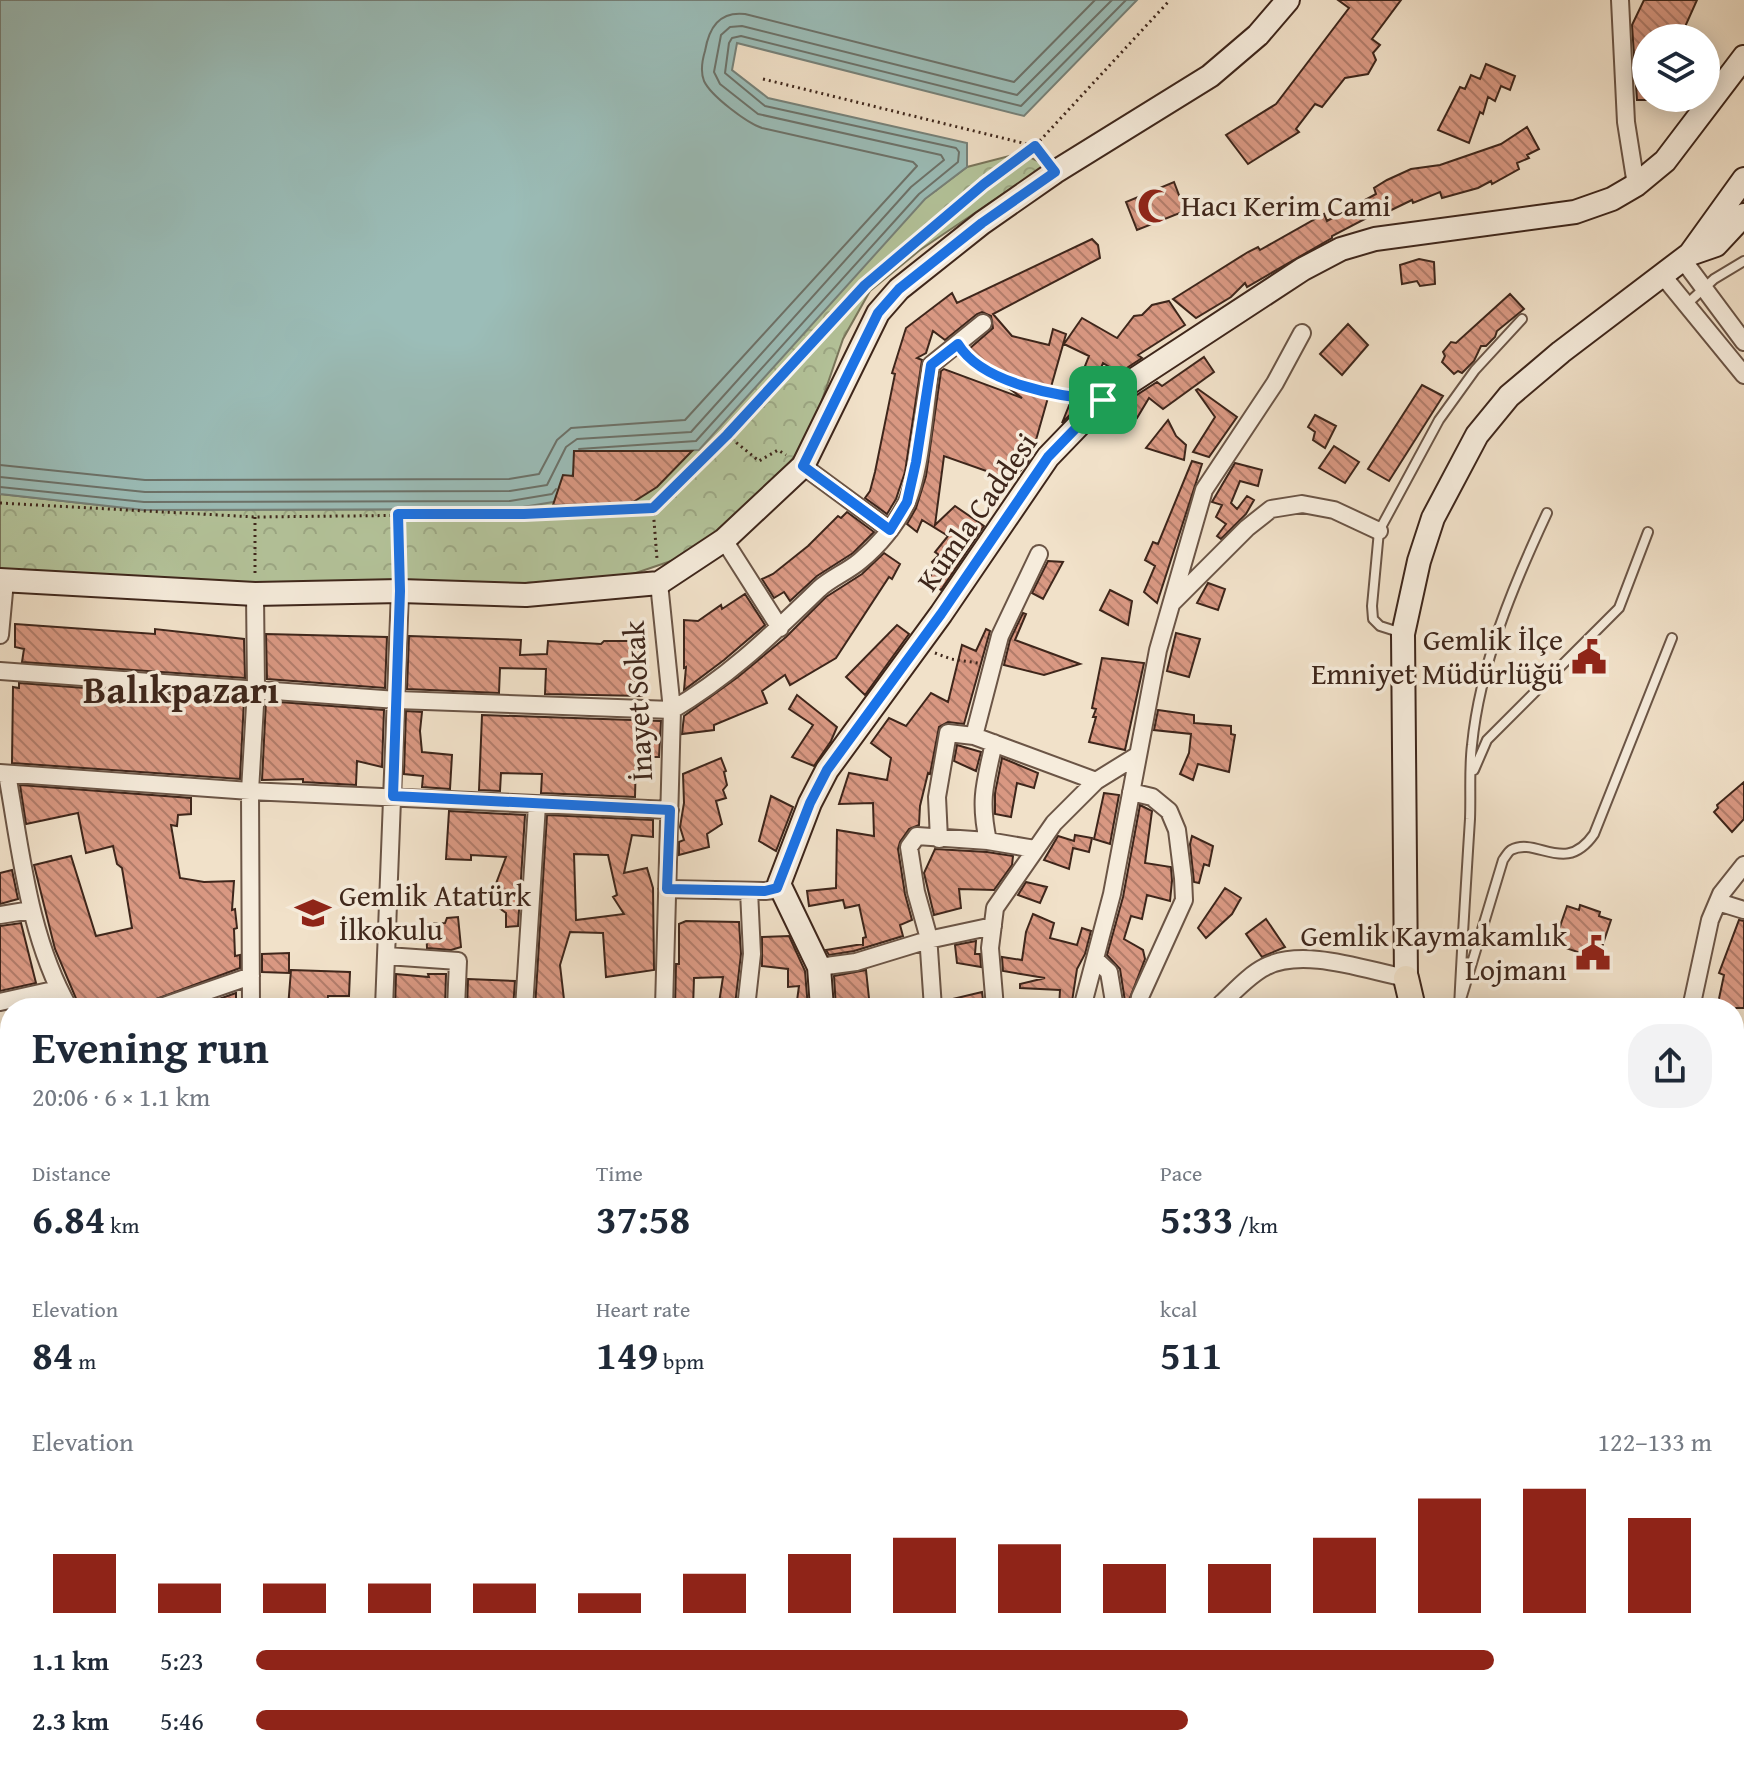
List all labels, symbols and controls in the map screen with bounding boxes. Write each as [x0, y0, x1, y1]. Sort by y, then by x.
map controls [1632, 24, 1720, 112]
button: layers [1632, 24, 1720, 112]
place label: Hacı Kerim Cami [1181, 183, 1391, 227]
mosque icon: Hacı Kerim Cami [1136, 187, 1174, 225]
pin [1069, 366, 1137, 434]
icon: arrive [1081, 378, 1125, 422]
street label: Kumla Caddesi [905, 423, 1047, 600]
place label: Gemlik İlçe Emniyet Müdürlüğü [1311, 617, 1564, 695]
street label: İnayet Sokak [611, 619, 663, 782]
public building icon: Gemlik İlçe Emniyet Müdürlüğü [1570, 638, 1608, 676]
district label: Balıkpazarı [83, 661, 279, 717]
place label: Gemlik Atatürk İlkokulu [339, 873, 532, 951]
school or university icon: Gemlik Atatürk İlkokulu [294, 894, 332, 932]
place label: Gemlik Kaymakamlık Lojmanı [1300, 913, 1568, 991]
public building icon: Gemlik Kaymakamlık Lojmanı [1574, 934, 1612, 972]
text: Evening run [32, 1015, 269, 1079]
button: share [1628, 1024, 1712, 1108]
text: 20:06 · 6 × 1.1 km [32, 1077, 210, 1116]
text: Distance [32, 1157, 111, 1189]
text: Time [596, 1157, 643, 1189]
text: Pace [1160, 1157, 1202, 1189]
text: 6.84 [32, 1189, 105, 1248]
text: 37:58 [596, 1189, 690, 1248]
text: 5:33 [1160, 1189, 1233, 1248]
text: km [105, 1209, 139, 1241]
text: /km [1233, 1209, 1278, 1241]
text: Elevation [32, 1293, 118, 1325]
text: Heart rate [596, 1293, 690, 1325]
text: kcal [1160, 1293, 1198, 1325]
text: 84 [32, 1325, 73, 1384]
text: 149 [596, 1325, 658, 1384]
text: 511 [1160, 1325, 1222, 1384]
text: m [73, 1345, 96, 1377]
text: bpm [658, 1345, 704, 1377]
text: Elevation [32, 1422, 134, 1461]
text: 122–133 m [1598, 1422, 1712, 1461]
text: 1.1 km [32, 1641, 109, 1680]
text: 5:23 [160, 1641, 204, 1680]
text: 2.3 km [32, 1701, 109, 1740]
text: 5:46 [160, 1701, 204, 1740]

